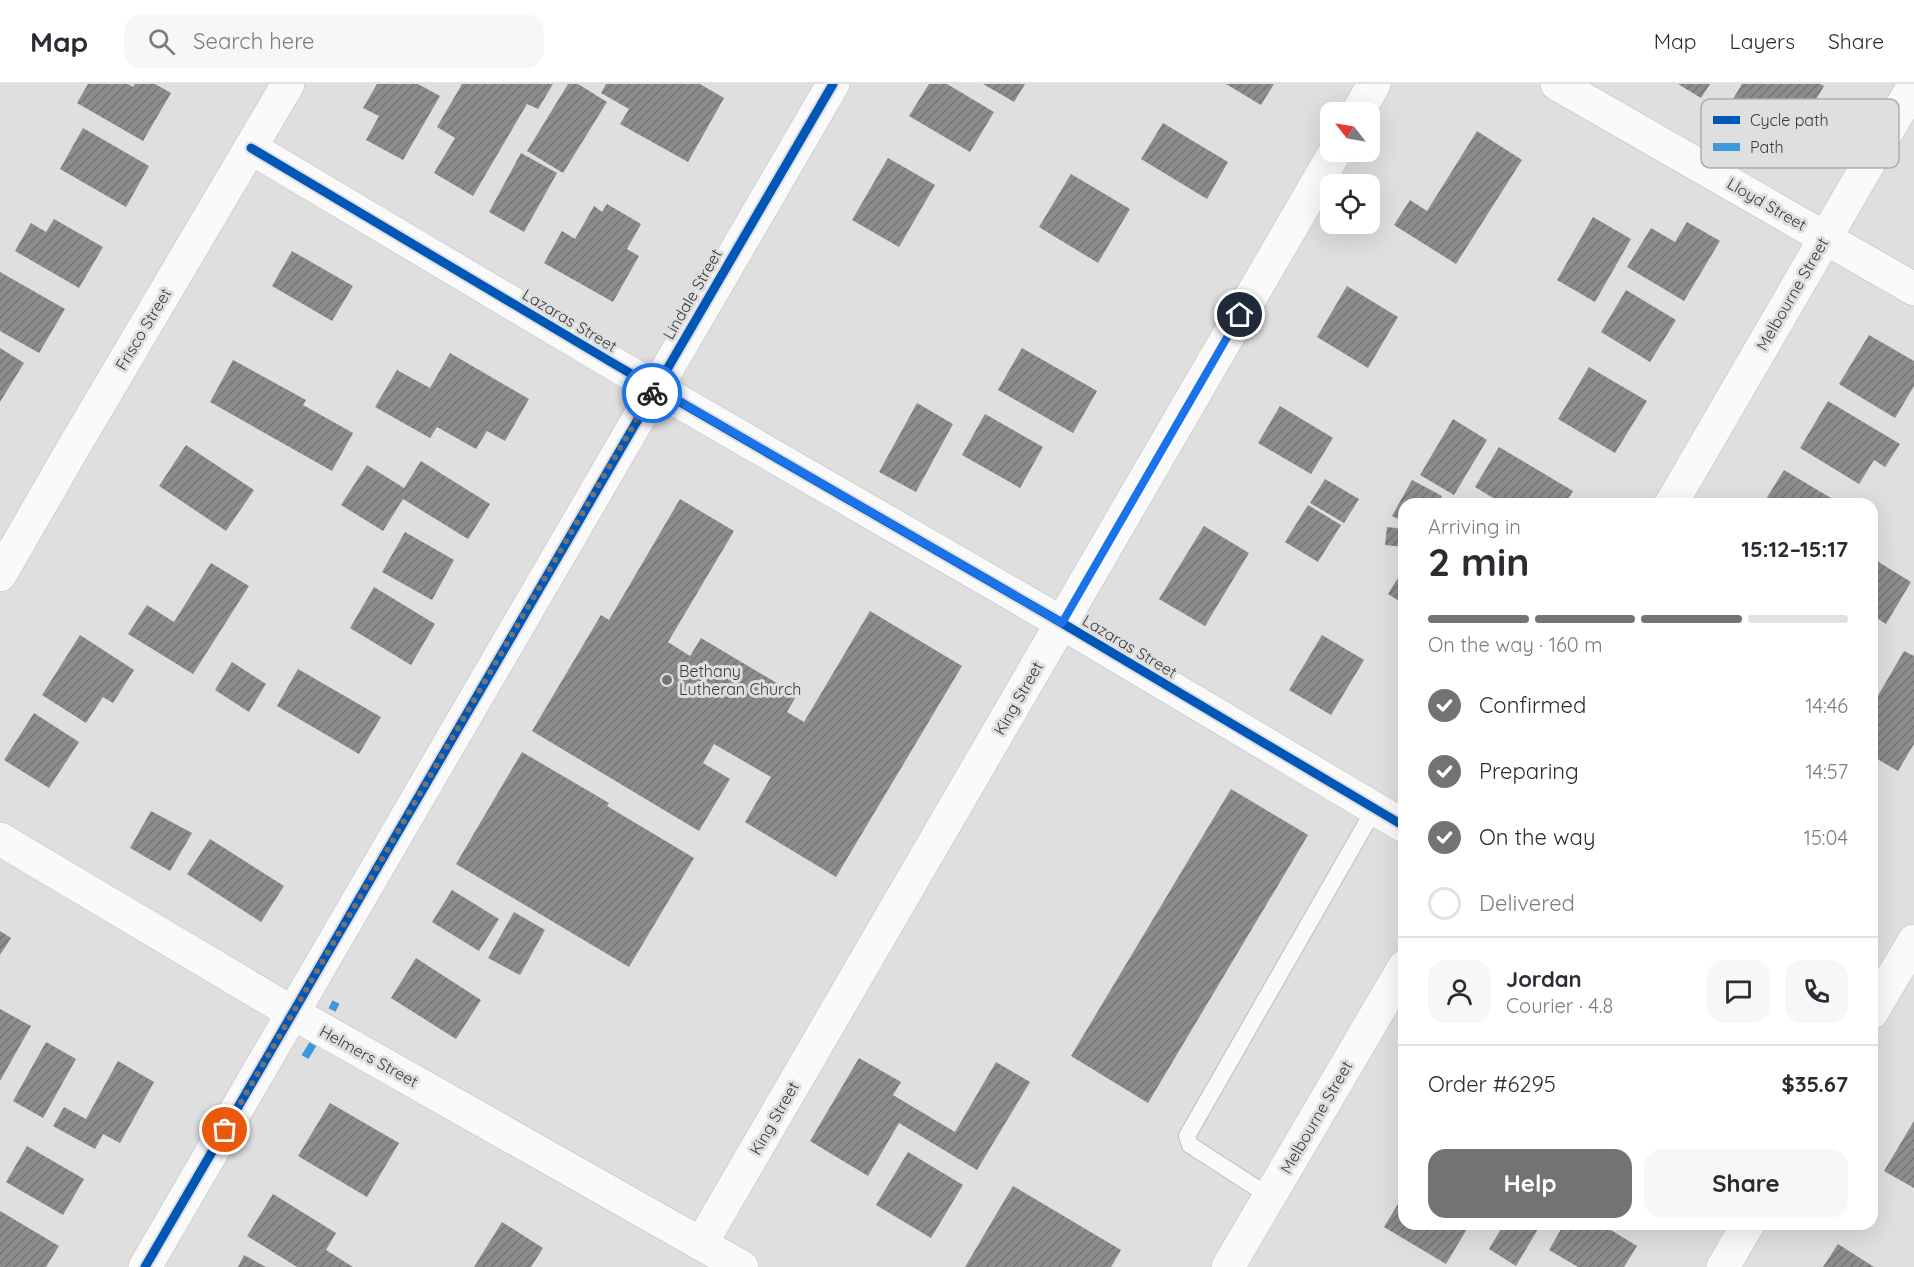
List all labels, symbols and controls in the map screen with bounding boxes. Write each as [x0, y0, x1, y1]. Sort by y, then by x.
search box [124, 14, 544, 68]
text: Map [30, 24, 88, 59]
icon: search [145, 25, 178, 58]
text: Search here [193, 27, 315, 55]
text: Map [1654, 28, 1697, 54]
text: Layers [1730, 28, 1795, 54]
text: Share [1828, 28, 1884, 54]
legend [1701, 99, 1899, 168]
north arrow [1320, 102, 1380, 162]
map controls [1320, 102, 1380, 234]
text: Cycle path [1750, 110, 1829, 130]
text: Path [1750, 137, 1784, 157]
street label: Lloyd Street [1724, 173, 1810, 235]
button: locate [1320, 174, 1380, 234]
street label: Melbourne Street [1752, 234, 1832, 354]
street label: Lindale Street [658, 245, 726, 343]
street label: Frisco Street [111, 284, 175, 374]
street label: Lazaras Street [519, 284, 621, 356]
pin [1214, 289, 1265, 340]
icon: home [1223, 298, 1256, 331]
courier [622, 363, 682, 423]
icon: bike [636, 377, 669, 410]
text: Arriving in [1428, 514, 1521, 539]
text: 15:12–15:17 [1741, 535, 1848, 563]
text: 2 min [1428, 537, 1530, 586]
street label: Lazaras Street [1079, 610, 1181, 682]
text: On the way · 160 m [1428, 632, 1602, 657]
street label: King Street [989, 658, 1047, 738]
place label: Bethany Lutheran Church [679, 661, 801, 699]
marker: Bethany Lutheran Church [660, 673, 674, 687]
icon: check [1428, 689, 1461, 722]
text: Confirmed [1479, 691, 1586, 719]
text: 14:46 [1805, 693, 1848, 718]
icon: check [1428, 755, 1461, 788]
text: Preparing [1479, 757, 1579, 785]
text: 14:57 [1805, 759, 1848, 784]
icon: check [1428, 821, 1461, 854]
text: On the way [1479, 823, 1595, 851]
text: 15:04 [1804, 825, 1848, 850]
text: Delivered [1479, 889, 1575, 917]
button: person [1428, 960, 1491, 1023]
button: chat [1707, 960, 1770, 1023]
button: phone [1785, 960, 1848, 1023]
text: Jordan [1506, 965, 1582, 993]
text: Courier · 4.8 [1506, 993, 1613, 1018]
street label: Helmers Street [316, 1021, 422, 1091]
street label: Melbourne Street [1276, 1057, 1356, 1177]
text: Order #6295 [1428, 1070, 1556, 1098]
text: $35.67 [1782, 1070, 1848, 1098]
street label: King Street [745, 1078, 803, 1158]
pin [199, 1104, 250, 1155]
icon: bag [208, 1113, 241, 1146]
button: Help [1428, 1149, 1632, 1218]
button: Share [1644, 1149, 1848, 1218]

